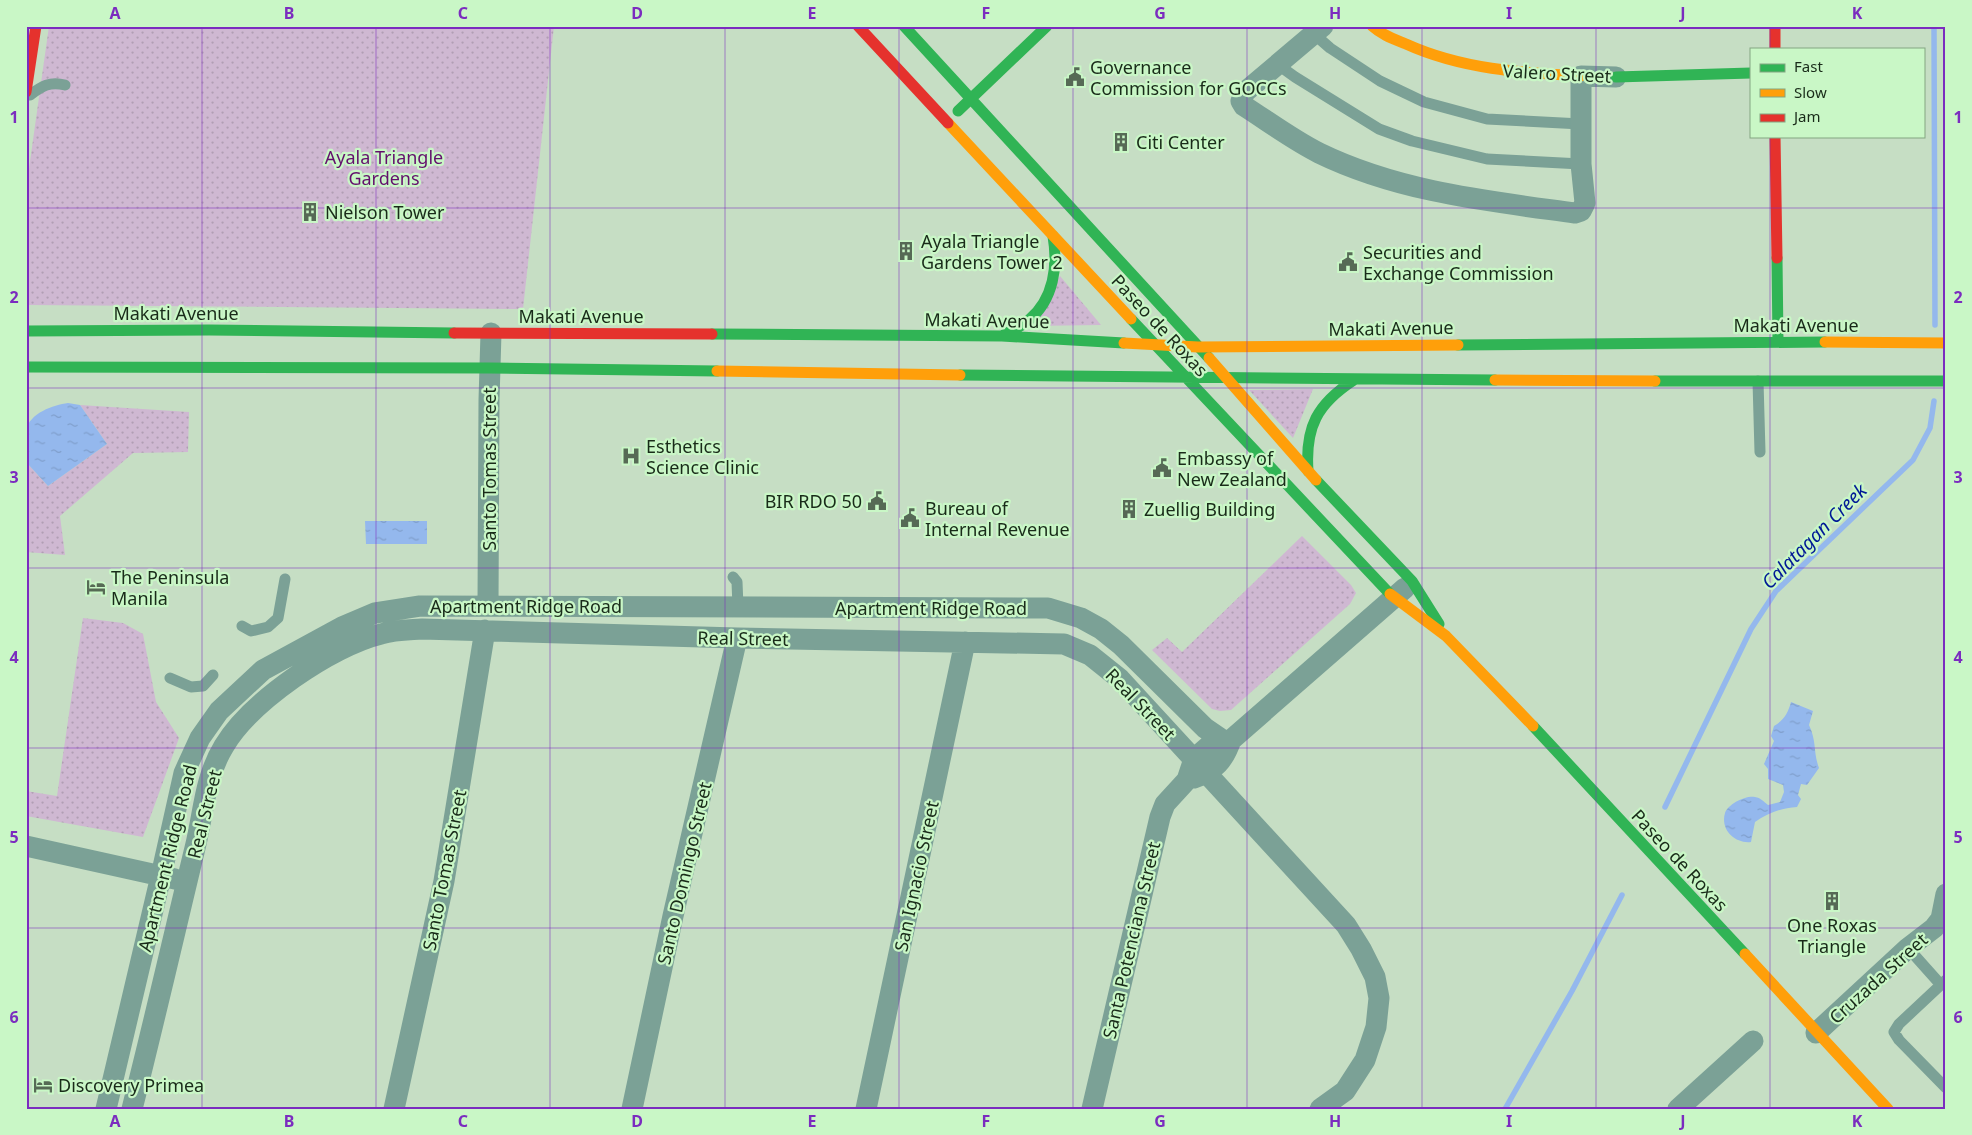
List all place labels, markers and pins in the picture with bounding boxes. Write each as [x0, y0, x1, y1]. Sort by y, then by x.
place label: Governance Commission for GOCCs [1090, 55, 1287, 100]
public building icon: Governance Commission for GOCCs [1064, 66, 1086, 88]
place label: Citi Center [1136, 130, 1225, 154]
building icon: Citi Center [1110, 131, 1132, 153]
place label: Nielson Tower [325, 200, 445, 224]
building icon: Nielson Tower [299, 201, 321, 223]
place label: Ayala Triangle Gardens Tower 2 [921, 229, 1063, 274]
building icon: Ayala Triangle Gardens Tower 2 [895, 240, 917, 262]
place label: Securities and Exchange Commission [1363, 240, 1554, 285]
public building icon: Securities and Exchange Commission [1337, 251, 1359, 273]
place label: Esthetics Science Clinic [646, 434, 759, 479]
hospital icon: Esthetics Science Clinic [620, 445, 642, 467]
place label: Embassy of New Zealand [1177, 446, 1287, 491]
public building icon: Embassy of New Zealand [1151, 457, 1173, 479]
place label: BIR RDO 50 [765, 489, 862, 513]
public building icon: BIR RDO 50 [866, 490, 888, 512]
place label: Bureau of Internal Revenue [925, 496, 1070, 541]
place label: Zuellig Building [1144, 497, 1275, 521]
building icon: Zuellig Building [1118, 498, 1140, 520]
public building icon: Bureau of Internal Revenue [899, 507, 921, 529]
place label: The Peninsula Manila [111, 565, 229, 610]
hotel icon: The Peninsula Manila [85, 576, 107, 598]
building icon: One Roxas Triangle [1821, 890, 1843, 912]
place label: One Roxas Triangle [1787, 913, 1877, 958]
place label: Discovery Primea [58, 1073, 204, 1097]
hotel icon: Discovery Primea [32, 1074, 54, 1096]

